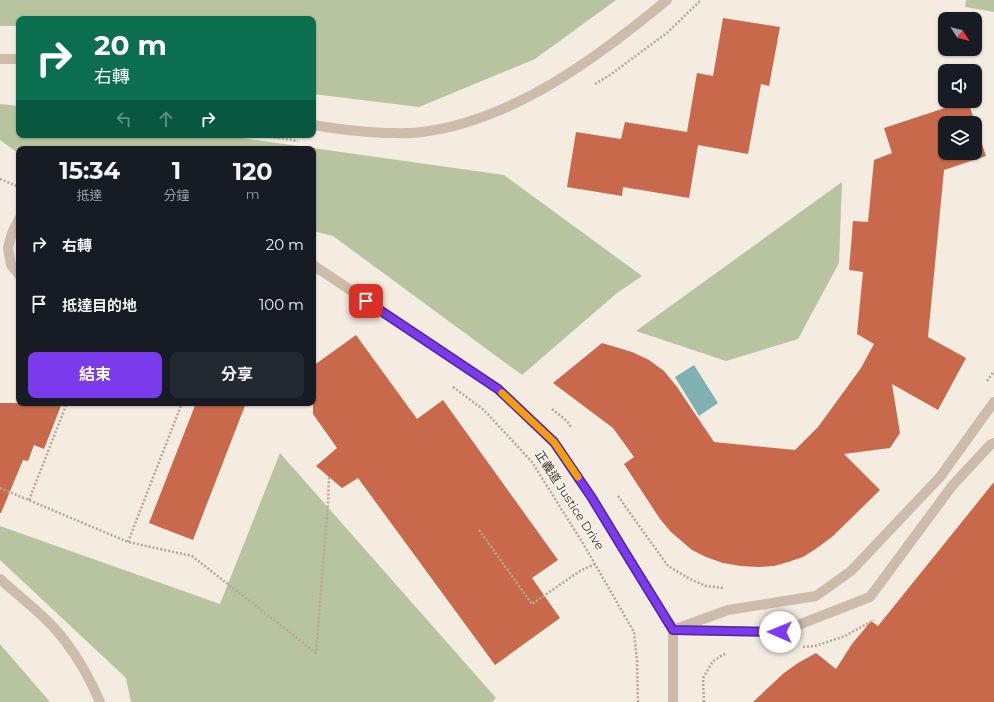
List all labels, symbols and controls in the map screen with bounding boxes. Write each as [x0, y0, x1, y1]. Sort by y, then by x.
north arrow [938, 12, 982, 56]
map controls [938, 12, 982, 160]
text: 20 m [94, 28, 167, 62]
icon: right [28, 32, 80, 84]
button: sound [938, 64, 982, 108]
text: 右轉 [94, 66, 130, 88]
icon: left [113, 108, 135, 130]
icon: ahead [155, 108, 177, 130]
icon: right [197, 108, 219, 130]
button: layers [938, 116, 982, 160]
text: 15:34 [59, 156, 120, 185]
text: 1 [172, 156, 181, 185]
text: 120 [233, 157, 273, 186]
text: m [246, 186, 260, 202]
text: 抵達 [77, 187, 103, 203]
text: 分鐘 [163, 187, 189, 203]
icon: right [28, 233, 50, 255]
text: 20 m [266, 235, 304, 254]
text: 右轉 [62, 236, 92, 255]
pin [349, 284, 383, 318]
icon: arrive [355, 290, 377, 312]
icon: arrive [28, 293, 50, 315]
text: 100 m [259, 295, 304, 314]
text: 抵達目的地 [62, 296, 137, 315]
button: 結束 [28, 352, 162, 398]
button: 分享 [170, 352, 304, 398]
street label: 正義道 Justice Drive [532, 447, 608, 553]
position arrow [759, 611, 801, 653]

